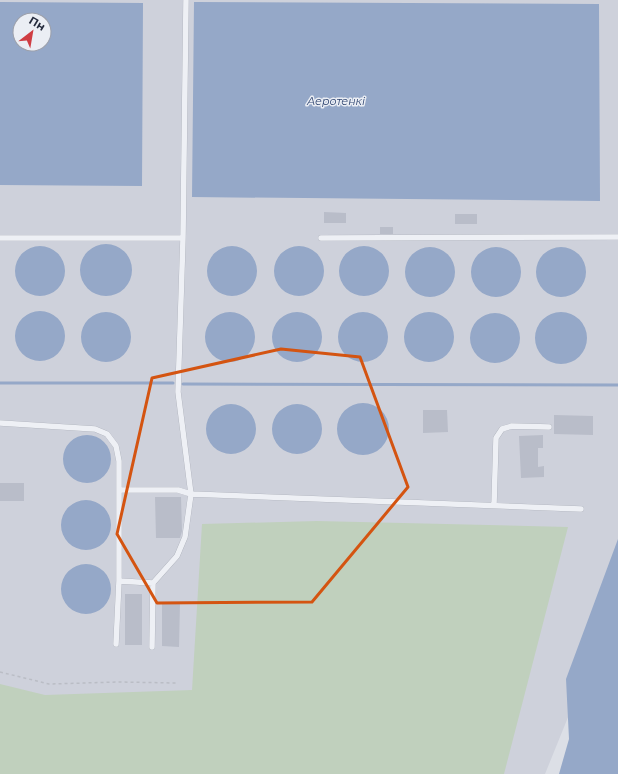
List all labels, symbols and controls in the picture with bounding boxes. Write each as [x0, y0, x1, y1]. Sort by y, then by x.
north arrow [12, 12, 52, 52]
text: Пн [26, 13, 48, 34]
water label: Аеротенкі [306, 94, 366, 108]

